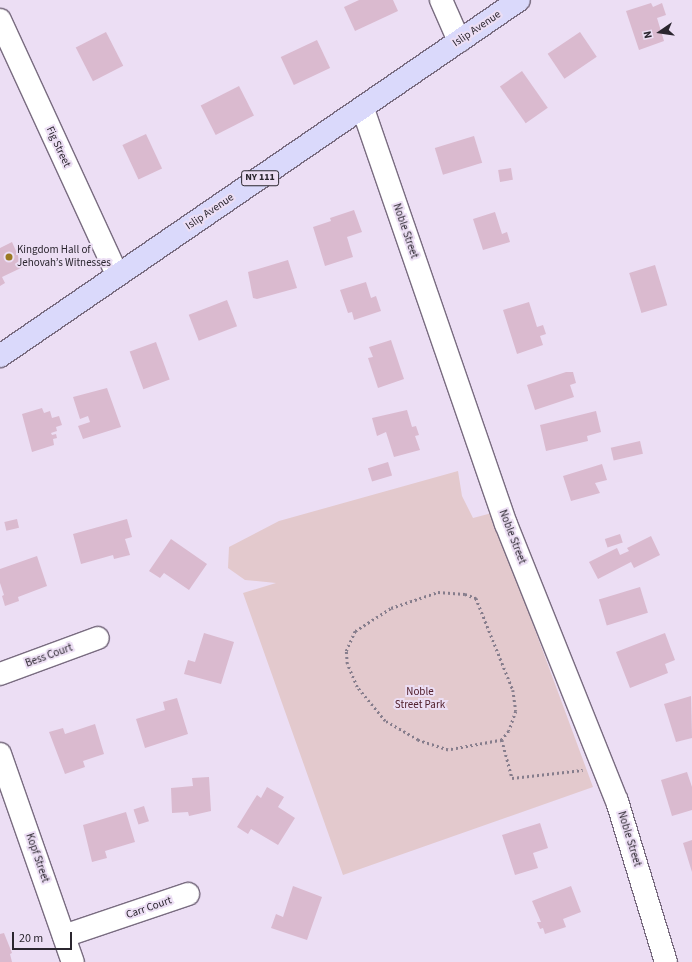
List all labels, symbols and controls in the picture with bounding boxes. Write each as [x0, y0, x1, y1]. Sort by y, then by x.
street label: Islip Avenue [450, 8, 504, 50]
north arrow [640, 12, 680, 52]
text: N [640, 30, 656, 40]
street label: Fig Street [43, 125, 73, 169]
road number: NY 111 [241, 170, 279, 186]
street label: Islip Avenue [183, 191, 237, 233]
street label: Noble Street [389, 202, 421, 260]
place label: Kingdom Hall of Jehovah’s Witnesses [17, 244, 111, 270]
marker: Kingdom Hall of Jehovah’s Witnesses [4, 252, 14, 262]
street label: Noble Street [496, 508, 528, 566]
street label: Bess Court [24, 641, 74, 671]
park label: Noble Street Park [395, 686, 445, 712]
street label: Noble Street [614, 810, 644, 868]
street label: Kopf Street [22, 832, 52, 884]
street label: Carr Court [124, 894, 174, 922]
scale bar [14, 924, 74, 950]
text: 20 m [19, 930, 43, 947]

